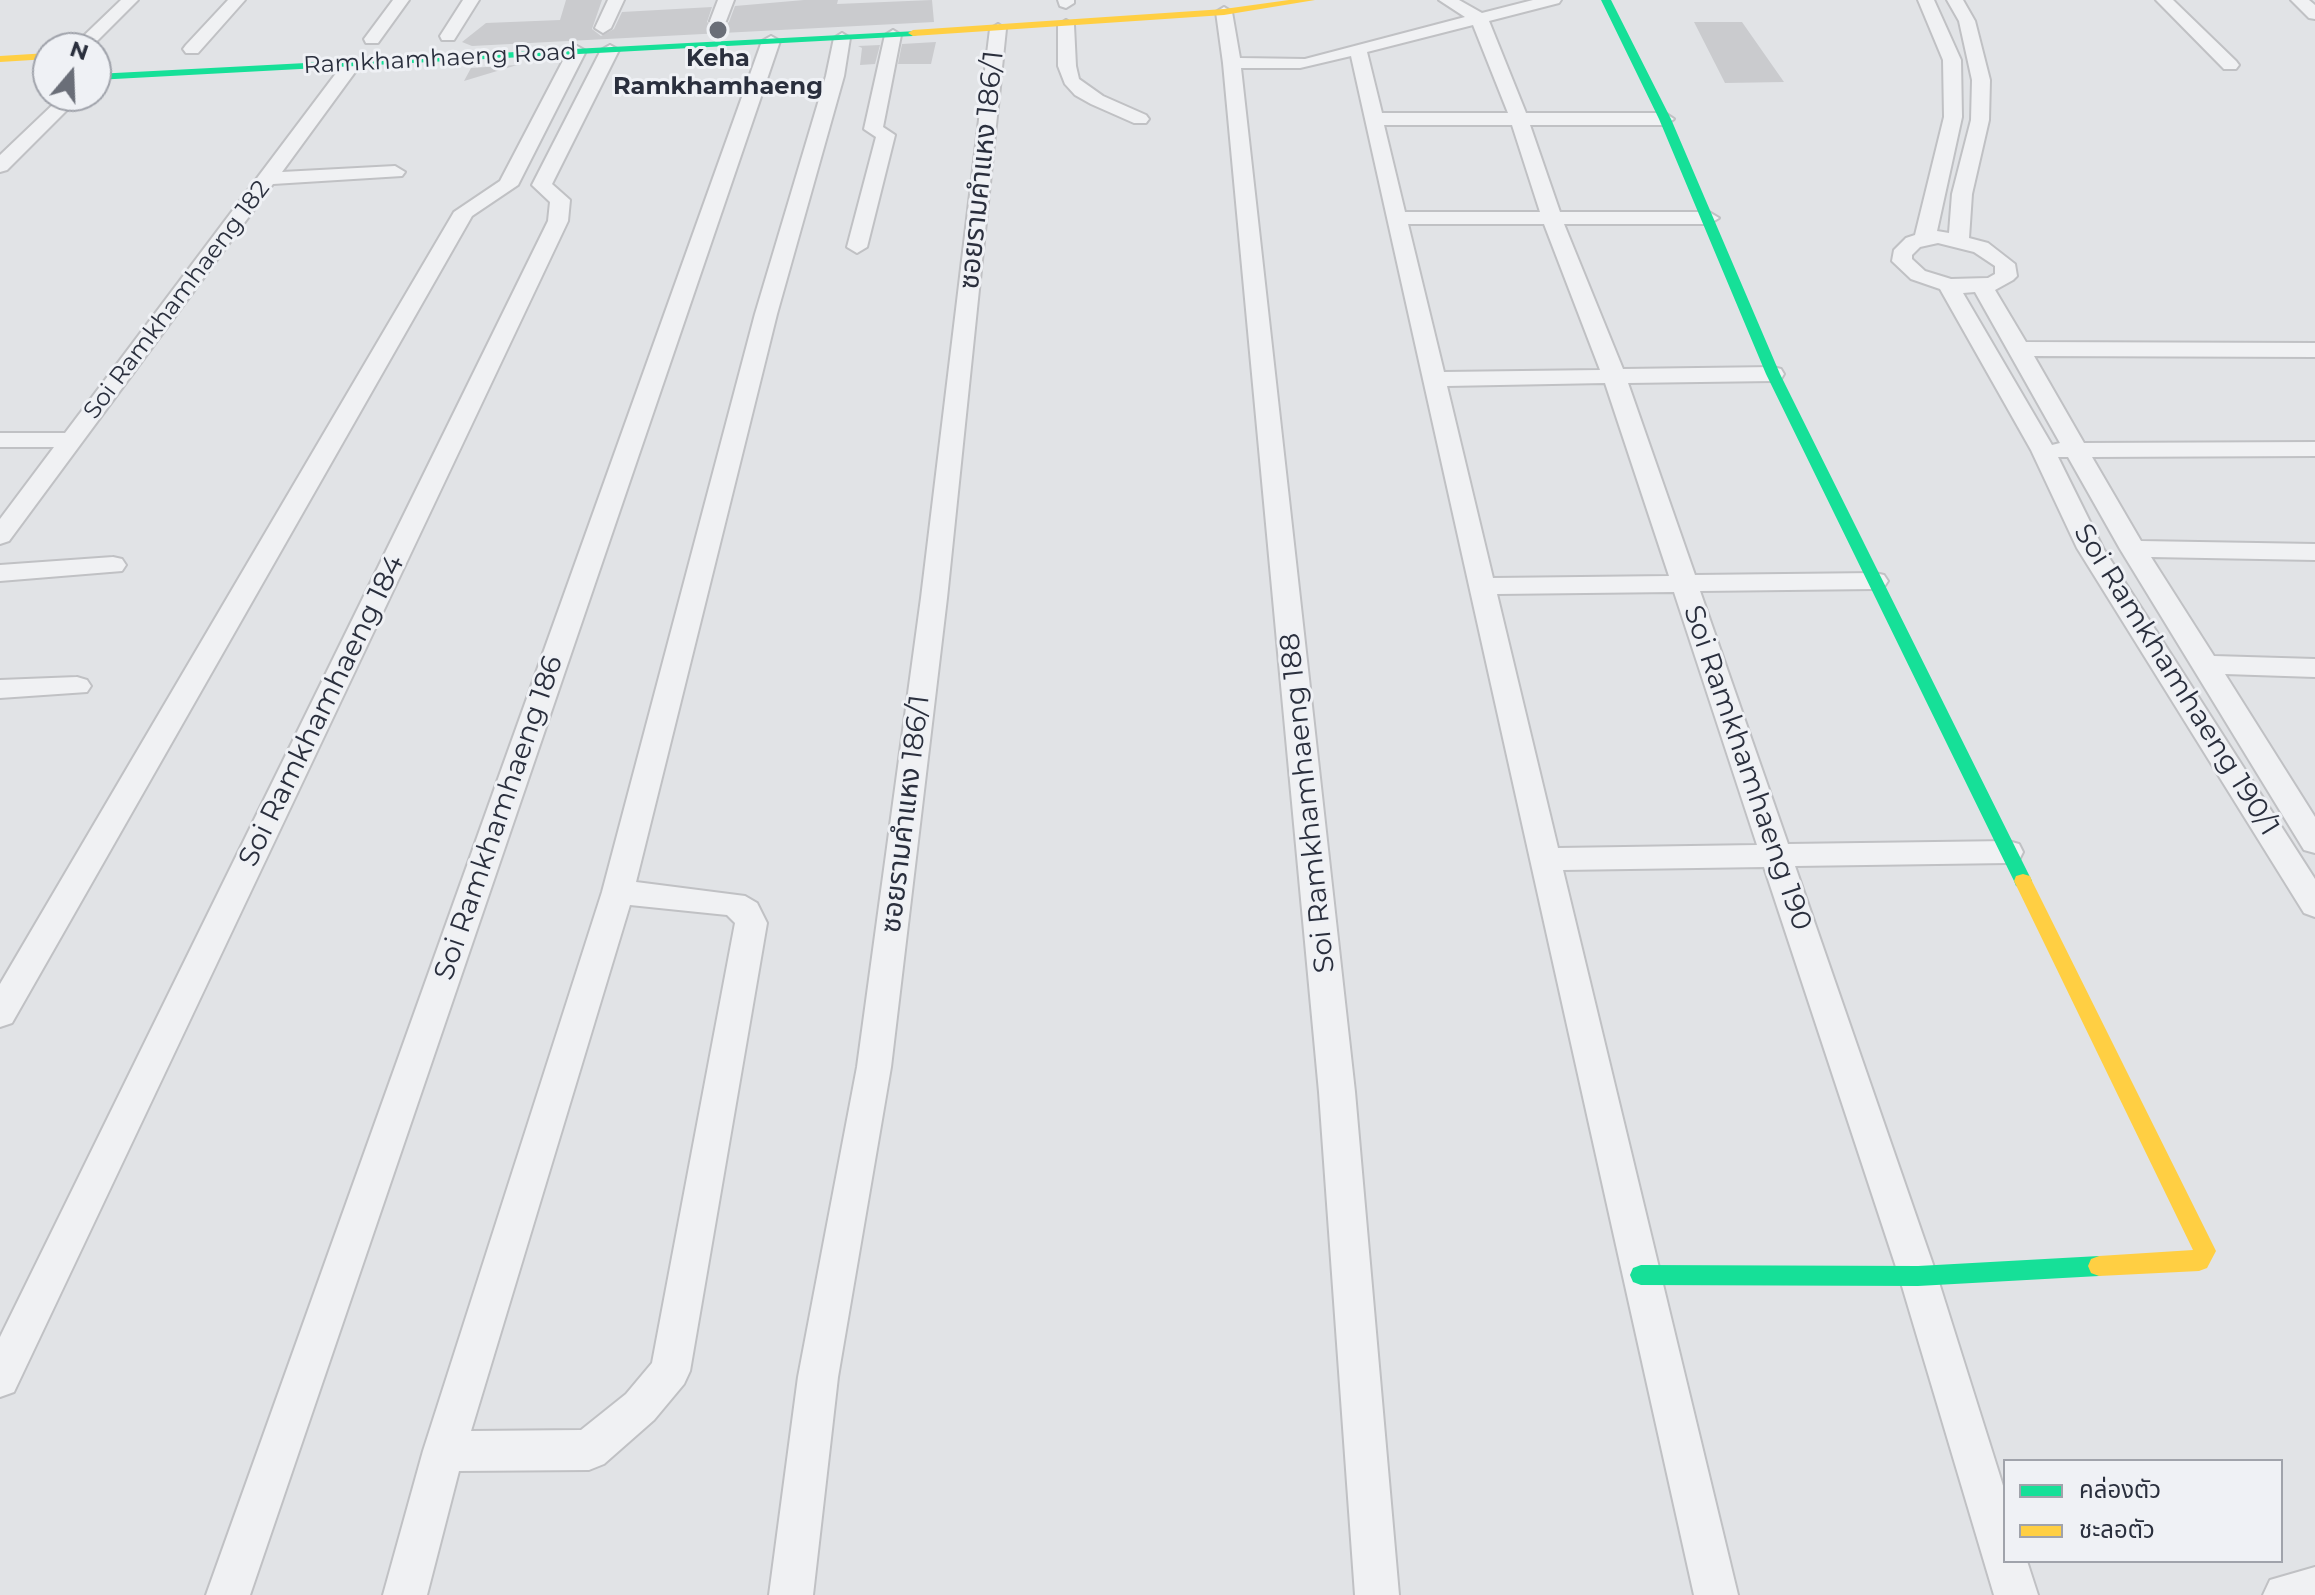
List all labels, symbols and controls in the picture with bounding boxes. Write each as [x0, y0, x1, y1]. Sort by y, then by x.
marker: Keha Ramkhamhaeng [707, 19, 729, 41]
north arrow [32, 32, 112, 112]
text: N [67, 35, 92, 66]
street label: Ramkhamhaeng Road [303, 37, 577, 81]
place label: Keha Ramkhamhaeng [613, 45, 823, 101]
street label: ซอยรามคำแหง 186/1 [953, 49, 1011, 291]
street label: Soi Ramkhamhaeng 182 [78, 175, 276, 425]
street label: Soi Ramkhamhaeng 190/1 [2066, 518, 2286, 842]
street label: Soi Ramkhamhaeng 184 [232, 550, 412, 872]
street label: Soi Ramkhamhaeng 190 [1676, 601, 1818, 935]
street label: Soi Ramkhamhaeng 188 [1273, 631, 1343, 975]
street label: Soi Ramkhamhaeng 186 [428, 651, 570, 985]
street label: ซอยรามคำแหง 186/1 [875, 693, 937, 935]
legend [2003, 1459, 2283, 1563]
text: คล่องตัว [2079, 1475, 2161, 1504]
text: ชะลอตัว [2079, 1515, 2155, 1544]

